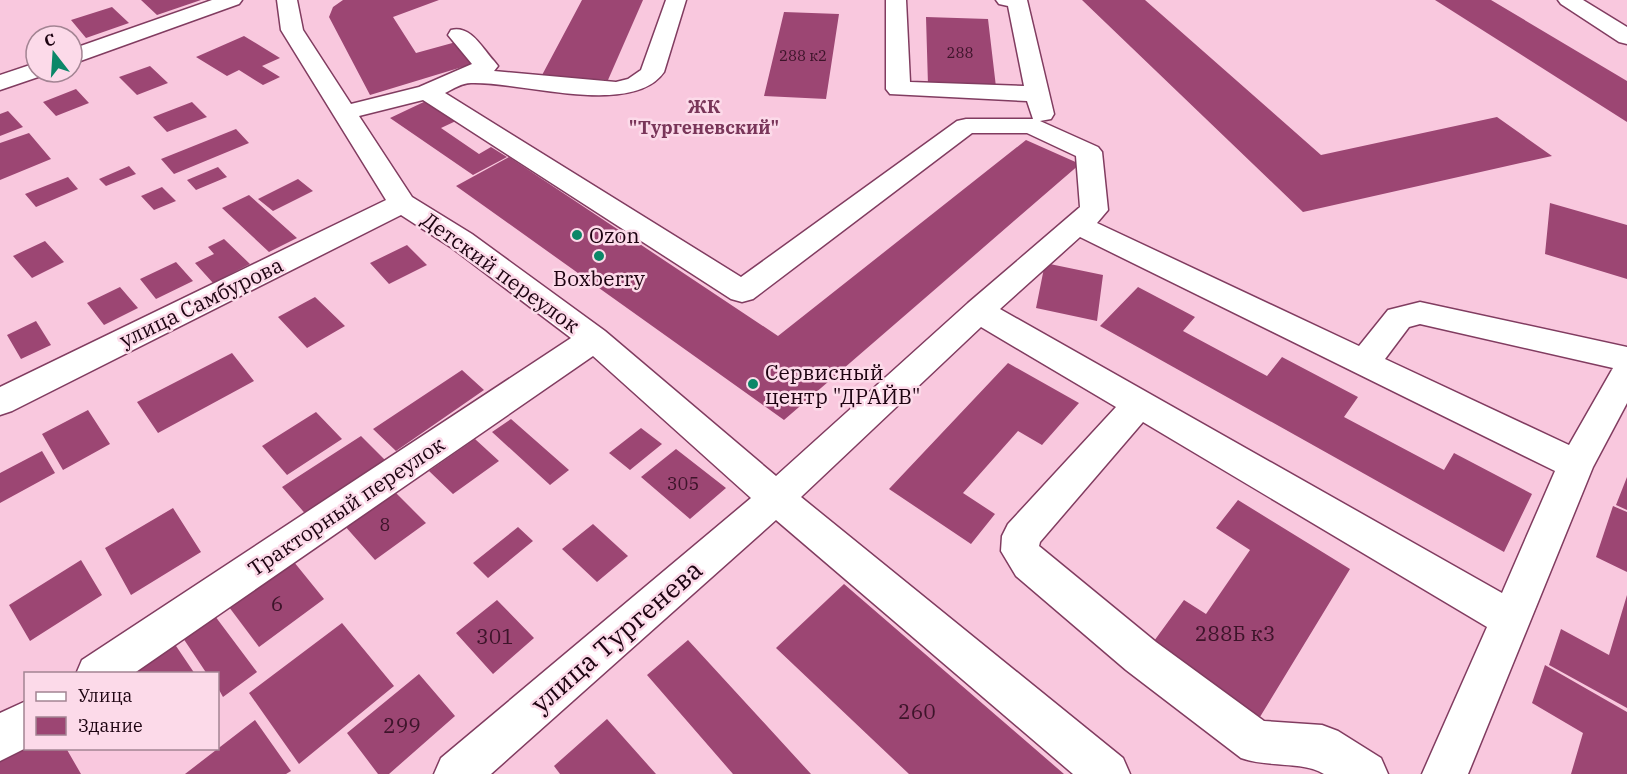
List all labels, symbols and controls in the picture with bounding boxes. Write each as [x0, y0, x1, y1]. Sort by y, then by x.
north arrow [24, 24, 84, 84]
text: С [42, 29, 58, 51]
house number: 288 [946, 43, 974, 62]
house number: 288 к2 [779, 46, 827, 65]
district label: ЖК "Тургеневский" [629, 95, 779, 139]
street label: Детский переулок [417, 205, 585, 339]
place label: Ozon [589, 221, 640, 249]
marker: Ozon [570, 228, 584, 242]
marker: Boxberry [592, 249, 606, 263]
street label: улица Самбурова [115, 250, 287, 354]
place label: Boxberry [553, 264, 646, 292]
place label: Сервисный центр "ДРАЙВ" [765, 358, 920, 410]
marker: Сервисный центр "ДРАЙВ" [746, 377, 760, 391]
street label: Тракторный переулок [242, 430, 450, 582]
house number: 305 [667, 472, 699, 495]
house number: 8 [380, 513, 390, 536]
street label: улица Тургенева [523, 552, 709, 720]
house number: 6 [271, 589, 283, 617]
house number: 288Б к3 [1195, 619, 1275, 647]
house number: 301 [476, 622, 514, 650]
legend [24, 672, 219, 750]
text: Улица [78, 684, 133, 707]
house number: 260 [898, 697, 936, 725]
house number: 299 [383, 711, 421, 739]
text: Здание [78, 714, 143, 737]

